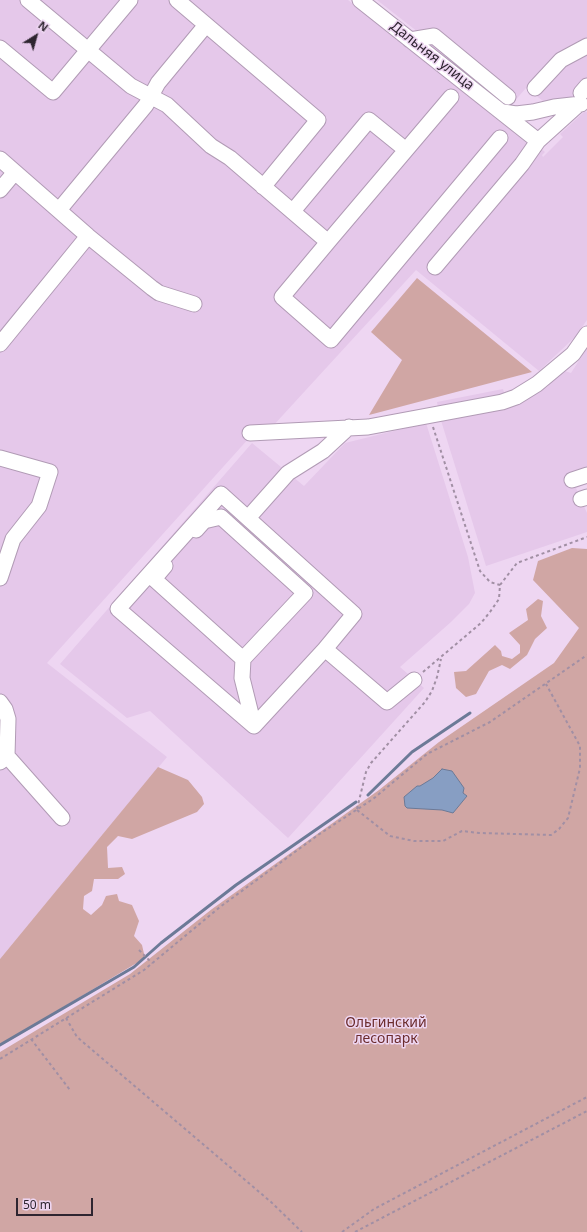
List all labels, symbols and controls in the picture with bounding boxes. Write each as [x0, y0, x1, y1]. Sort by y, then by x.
north arrow [16, 16, 56, 56]
text: N [35, 17, 52, 35]
street label: Дальняя улица [387, 18, 477, 94]
park label: Ольгинский лесопарк [345, 1015, 427, 1048]
scale bar [18, 1190, 95, 1216]
text: 50 m [23, 1196, 51, 1213]

